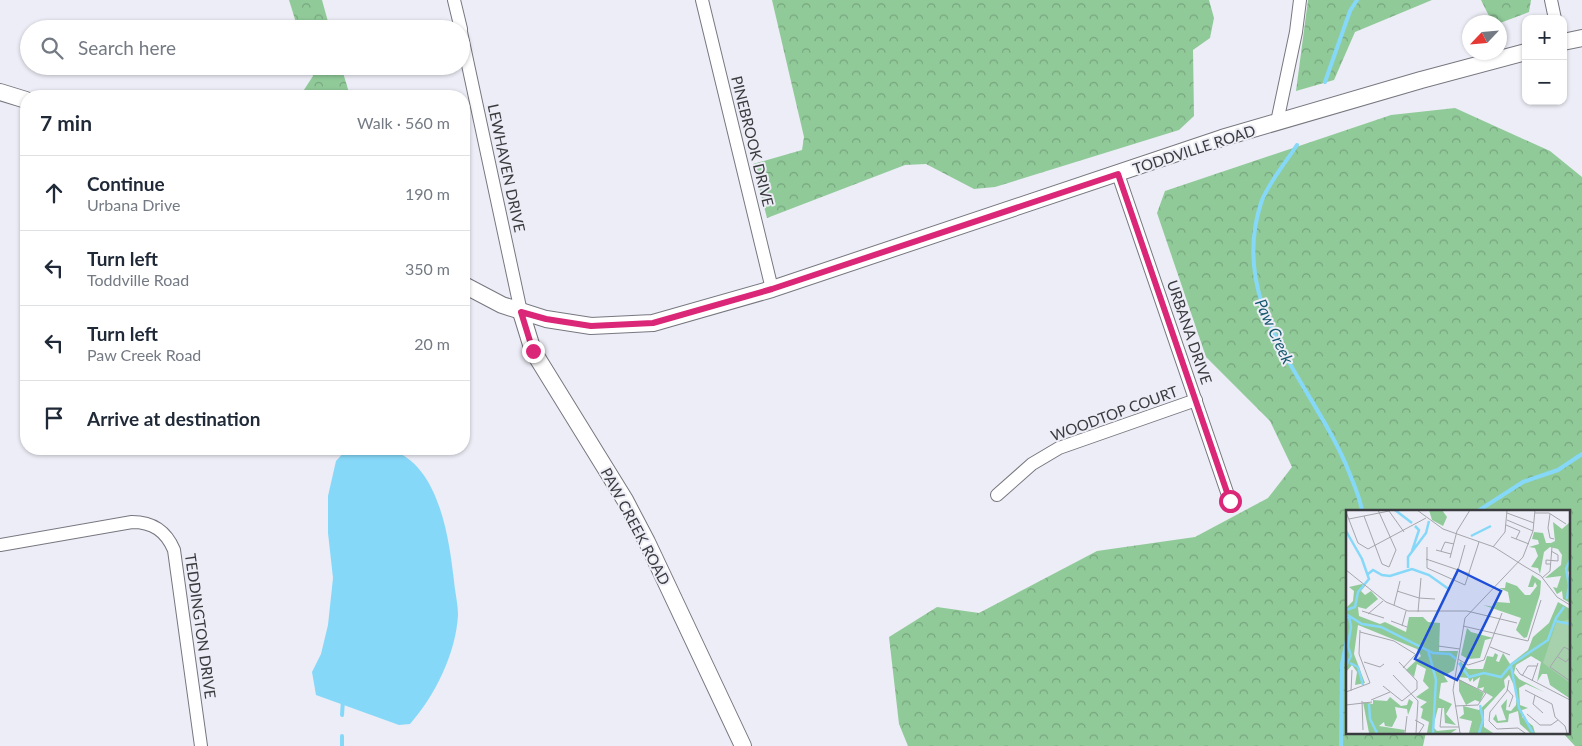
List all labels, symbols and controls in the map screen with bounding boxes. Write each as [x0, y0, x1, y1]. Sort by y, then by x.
north arrow [1462, 15, 1507, 60]
map controls [1522, 15, 1567, 105]
button: + [1522, 15, 1567, 60]
search box [20, 20, 470, 75]
icon: search [38, 34, 66, 62]
text: Search here [78, 36, 176, 59]
button: − [1522, 60, 1567, 105]
street label: PINEBROOK DRIVE [728, 74, 778, 208]
street label: LEWHAVEN DRIVE [485, 102, 529, 234]
text: 7 min [40, 110, 92, 135]
text: Walk · 560 m [357, 113, 450, 132]
street label: TODDVILLE ROAD [1130, 121, 1258, 177]
text: Continue [87, 172, 165, 195]
icon: ahead [40, 179, 68, 207]
text: 190 m [405, 184, 450, 203]
text: Urbana Drive [87, 195, 180, 214]
text: Turn left [87, 247, 158, 270]
icon: left [40, 254, 68, 282]
text: 350 m [405, 259, 450, 278]
text: Toddville Road [87, 270, 189, 289]
street label: URBANA DRIVE [1164, 278, 1216, 386]
water label: Paw Creek [1252, 295, 1298, 367]
text: Turn left [87, 322, 158, 345]
icon: left [40, 329, 68, 357]
text: 20 m [414, 334, 450, 353]
route end [522, 340, 545, 363]
text: Paw Creek Road [87, 345, 201, 364]
street label: WOODTOP COURT [1048, 382, 1180, 444]
icon: arrive [40, 404, 68, 432]
text: Arrive at destination [87, 407, 260, 430]
street label: PAW CREEK ROAD [598, 464, 674, 588]
route start [1219, 490, 1242, 513]
inset map [1346, 510, 1570, 734]
street label: TEDDINGTON DRIVE [182, 552, 220, 700]

